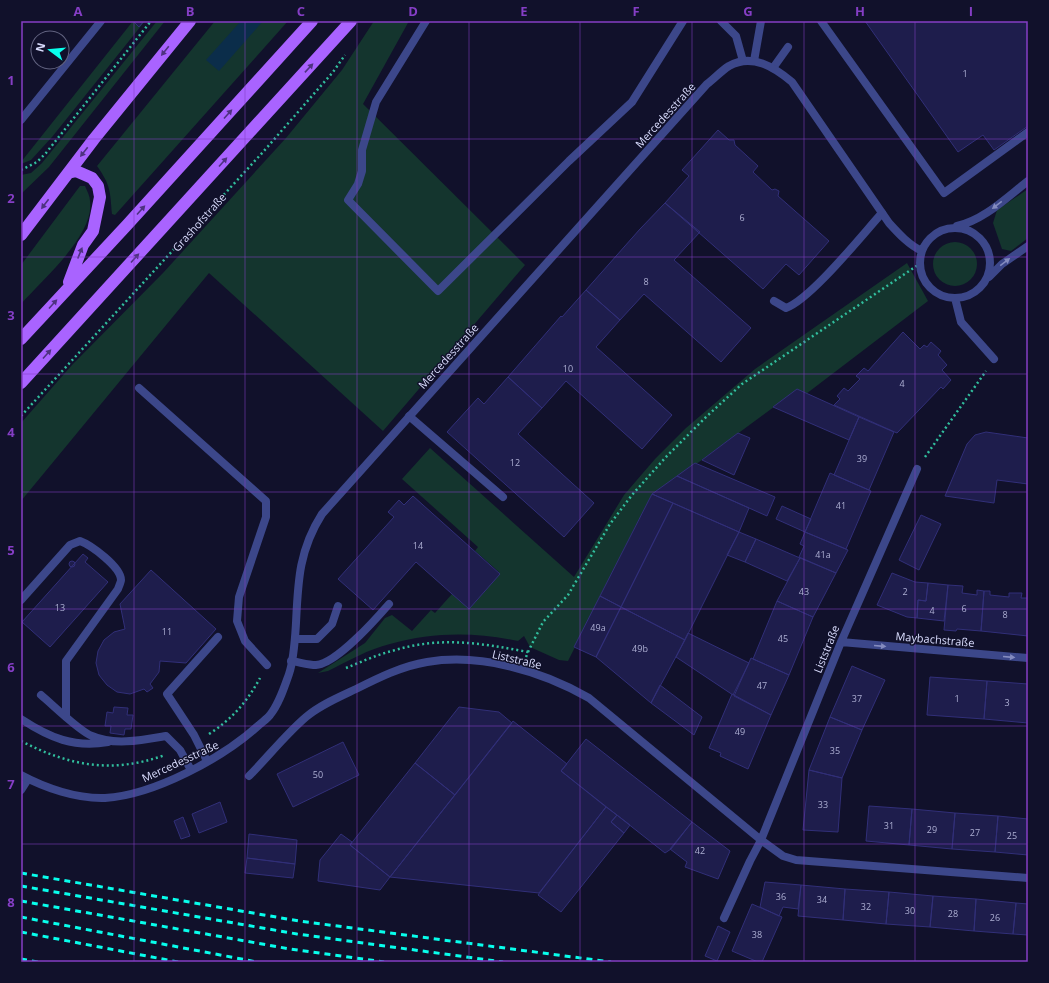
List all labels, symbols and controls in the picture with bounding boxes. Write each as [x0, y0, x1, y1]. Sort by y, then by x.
text: A [74, 2, 83, 20]
text: B [186, 2, 195, 20]
text: C [297, 2, 305, 20]
text: D [408, 2, 418, 20]
text: E [520, 2, 528, 20]
text: F [632, 2, 640, 20]
text: G [743, 2, 753, 20]
text: H [855, 2, 865, 20]
text: I [969, 2, 973, 20]
north arrow [30, 30, 70, 70]
text: N [31, 41, 48, 53]
one-way arrow [161, 46, 170, 57]
one-way arrow [304, 63, 314, 73]
house number: 1 [962, 67, 968, 80]
text: 1 [7, 71, 15, 89]
street label: Mercedesstraße [632, 79, 698, 151]
one-way arrow [223, 109, 232, 118]
one-way arrow [79, 147, 88, 158]
one-way arrow [218, 157, 227, 168]
text: 2 [7, 189, 15, 207]
street label: Grashofstraße [169, 190, 229, 254]
one-way arrow [41, 199, 49, 209]
one-way arrow [992, 200, 1002, 208]
one-way arrow [136, 205, 145, 215]
house number: 6 [739, 211, 745, 224]
one-way arrow [78, 247, 84, 259]
one-way arrow [130, 254, 139, 263]
one-way arrow [1000, 258, 1011, 266]
house number: 8 [643, 275, 649, 288]
one-way arrow [48, 299, 57, 308]
text: 3 [7, 306, 15, 324]
street label: Mercedesstraße [415, 320, 481, 392]
one-way arrow [43, 349, 52, 359]
house number: 10 [563, 362, 573, 375]
house number: 4 [899, 377, 905, 390]
text: 4 [7, 423, 15, 441]
house number: 39 [857, 452, 867, 465]
house number: 12 [510, 456, 520, 469]
house number: 41 [836, 499, 846, 512]
house number: 14 [413, 539, 423, 552]
text: 5 [7, 541, 15, 559]
house number: 41a [815, 548, 831, 561]
house number: 43 [799, 585, 809, 598]
house number: 2 [902, 585, 908, 598]
house number: 13 [55, 601, 65, 614]
house number: 6 [961, 602, 967, 615]
house number: 4 [929, 604, 935, 617]
house number: 8 [1002, 608, 1008, 621]
house number: 49a [590, 621, 606, 634]
street label: Liststraße [810, 623, 842, 675]
house number: 11 [162, 625, 172, 638]
street label: Maybachstraße [895, 628, 975, 650]
house number: 45 [778, 632, 788, 645]
house number: 49b [632, 642, 648, 655]
one-way arrow [874, 642, 886, 649]
street label: Liststraße [491, 646, 543, 672]
one-way arrow [1003, 653, 1015, 660]
text: 6 [7, 658, 15, 676]
house number: 47 [757, 679, 767, 692]
house number: 37 [852, 692, 862, 705]
house number: 1 [954, 692, 960, 705]
house number: 3 [1004, 696, 1010, 709]
house number: 49 [735, 725, 745, 738]
street label: Mercedesstraße [139, 737, 221, 785]
house number: 35 [830, 744, 840, 757]
house number: 50 [313, 768, 323, 781]
text: 7 [7, 775, 15, 793]
house number: 33 [818, 798, 828, 811]
house number: 31 [884, 819, 894, 832]
house number: 29 [927, 823, 937, 836]
house number: 27 [970, 826, 980, 839]
house number: 25 [1007, 829, 1017, 842]
house number: 42 [695, 844, 705, 857]
house number: 36 [776, 890, 786, 903]
text: 8 [7, 893, 15, 911]
house number: 34 [817, 893, 827, 906]
house number: 32 [861, 900, 871, 913]
house number: 30 [905, 904, 915, 917]
house number: 28 [948, 907, 958, 920]
house number: 26 [990, 911, 1000, 924]
house number: 38 [752, 928, 762, 941]

